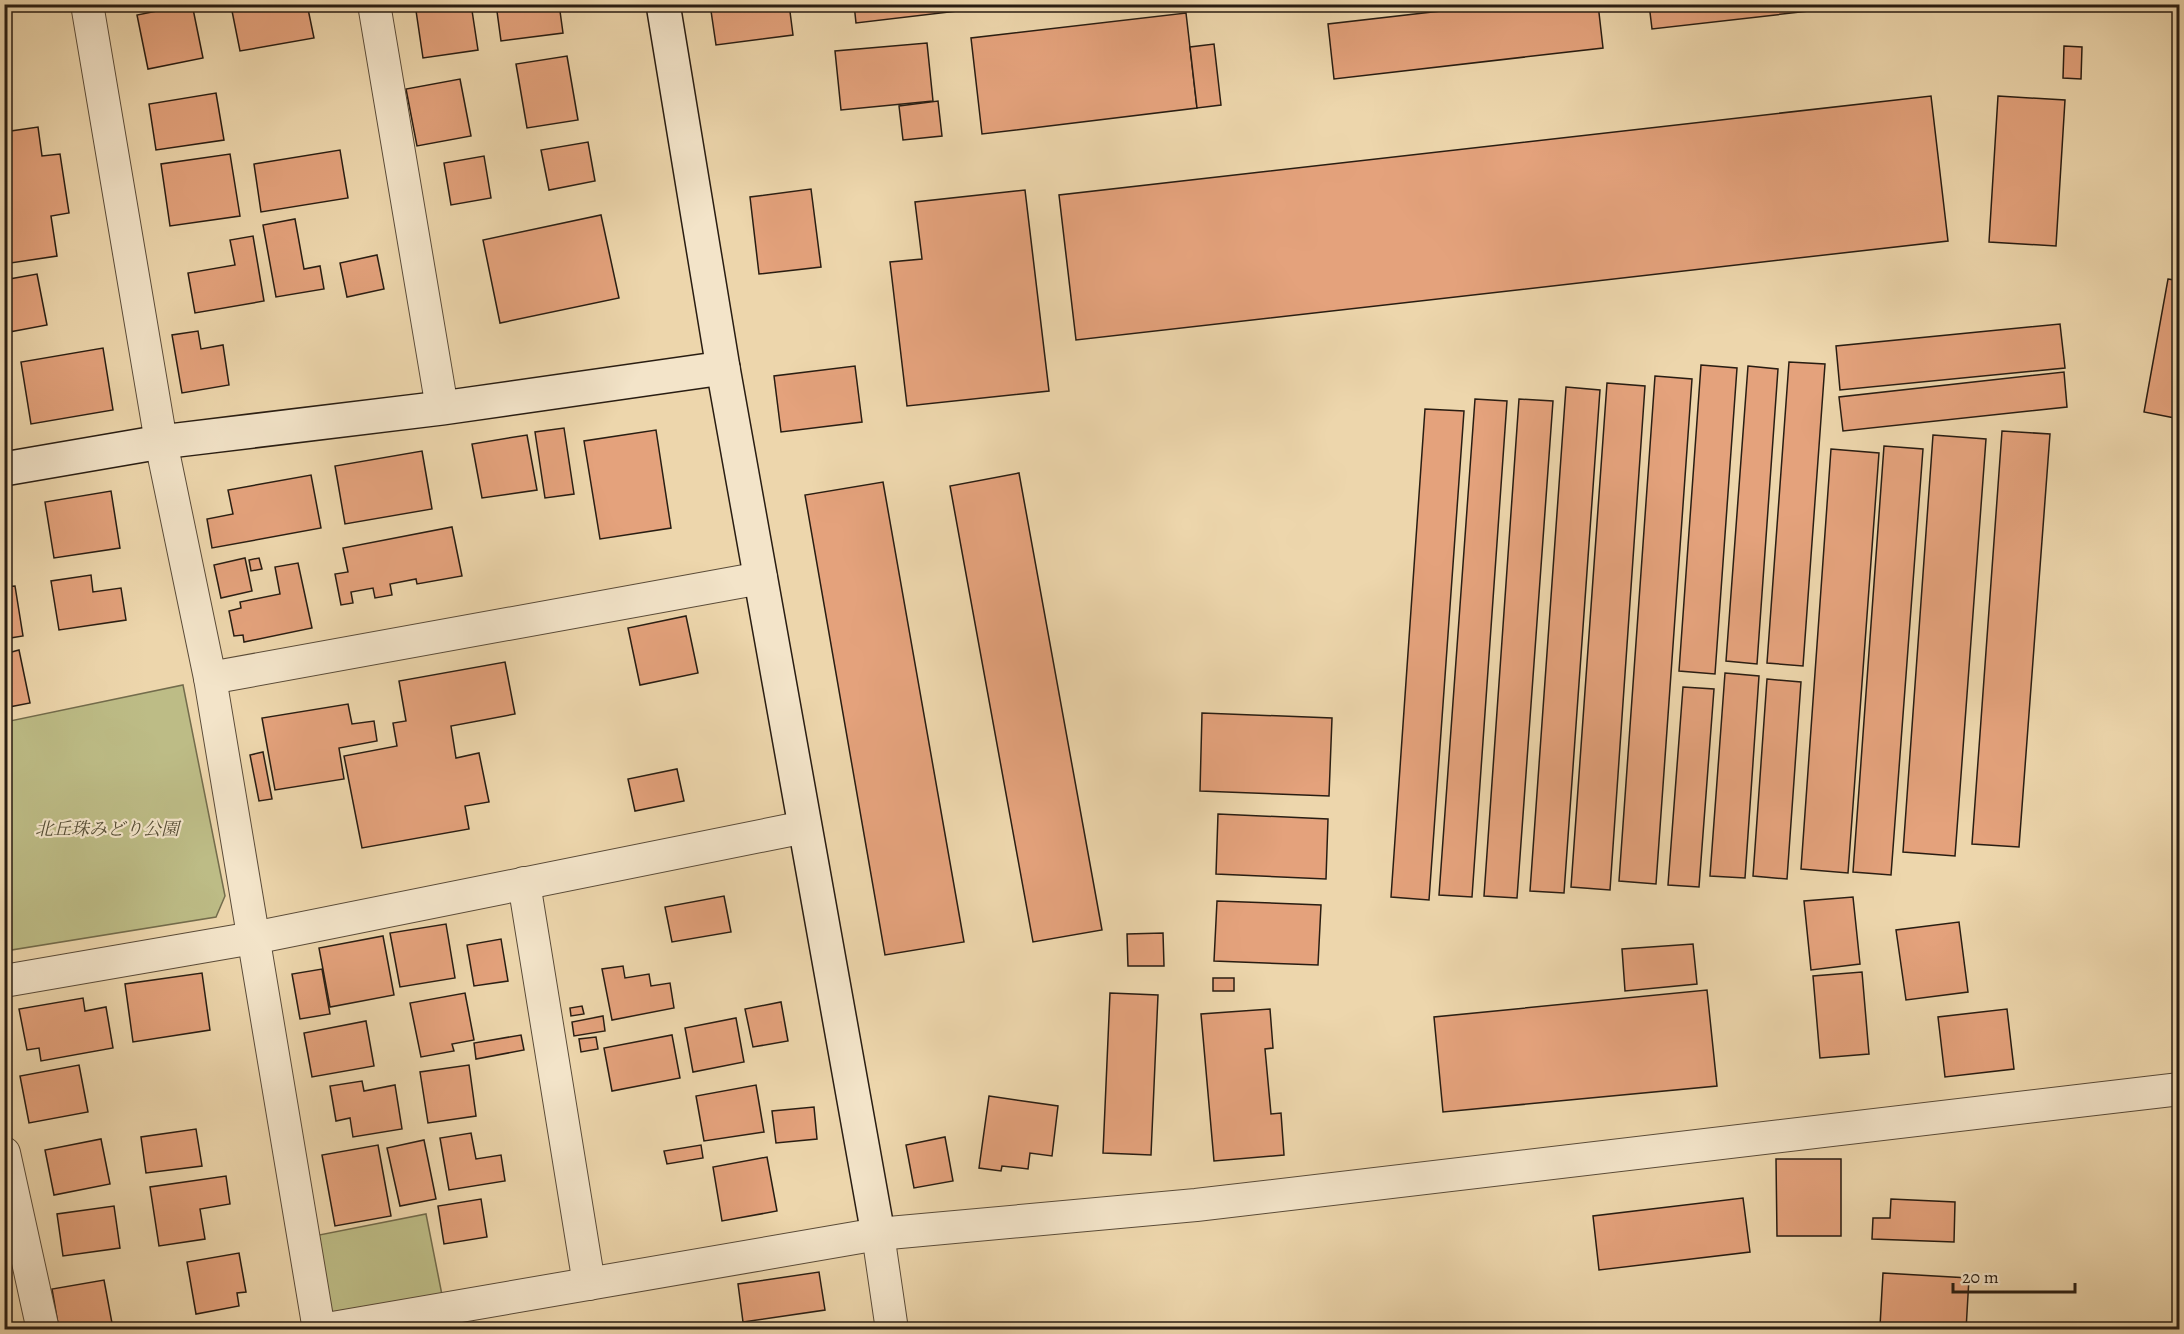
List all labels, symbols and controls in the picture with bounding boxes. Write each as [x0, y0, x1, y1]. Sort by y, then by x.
park label: 北丘珠みどり公園 [35, 817, 182, 841]
scale bar [1953, 1256, 2074, 1294]
text: 20 m [1962, 1265, 1999, 1289]

